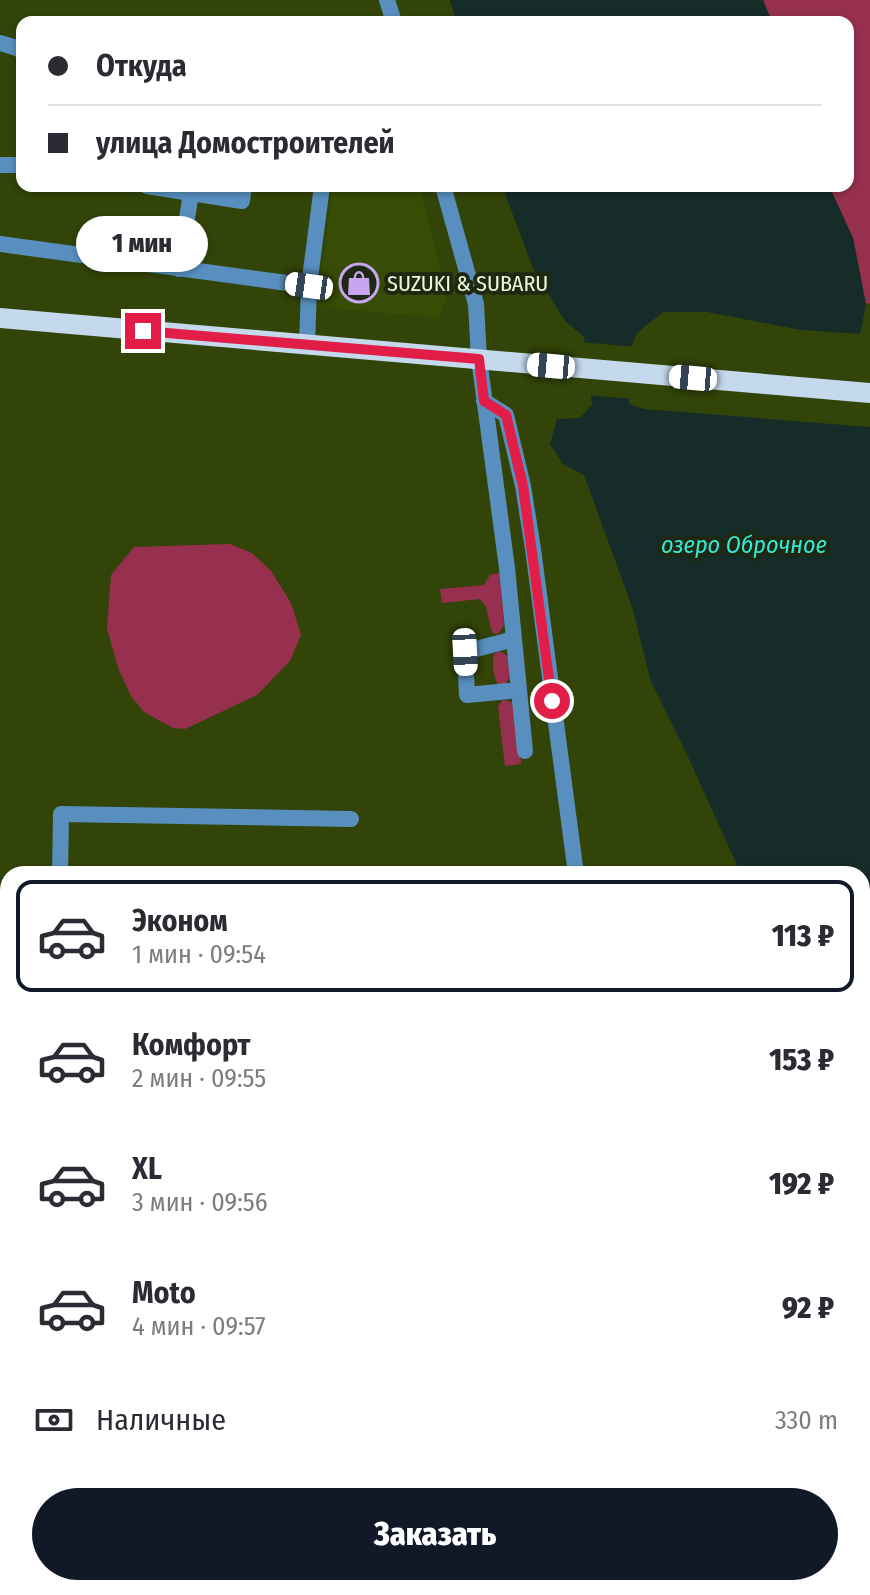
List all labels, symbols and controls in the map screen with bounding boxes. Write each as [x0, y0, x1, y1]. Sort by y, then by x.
text: Откуда [96, 48, 187, 84]
text: улица Домостроителей [96, 125, 395, 161]
callout: 1 мин [77, 215, 209, 271]
text: 1 мин [112, 228, 172, 259]
shop icon: SUZUKI & SUBARU [338, 262, 380, 304]
place label: SUZUKI & SUBARU [387, 270, 548, 297]
car [284, 271, 334, 301]
route end [125, 313, 161, 349]
car [526, 352, 576, 380]
car [668, 364, 718, 392]
water label: озеро Оброчное [661, 531, 827, 559]
car [452, 627, 478, 677]
route start [534, 683, 570, 719]
icon: car [36, 900, 108, 972]
text: Эконом [132, 903, 228, 939]
text: 113 ₽ [772, 918, 834, 954]
text: 1 мин · 09:54 [132, 939, 266, 970]
icon: car [36, 1024, 108, 1096]
text: Комфорт [132, 1027, 250, 1063]
text: 153 ₽ [769, 1042, 834, 1078]
text: 2 мин · 09:55 [132, 1063, 266, 1094]
icon: car [36, 1148, 108, 1220]
text: XL [132, 1151, 162, 1187]
text: 192 ₽ [769, 1166, 834, 1202]
text: 3 мин · 09:56 [132, 1187, 268, 1218]
icon: car [36, 1272, 108, 1344]
text: Moto [132, 1275, 196, 1311]
text: 92 ₽ [782, 1290, 834, 1326]
text: 4 мин · 09:57 [132, 1311, 266, 1342]
icon: cash [32, 1398, 76, 1442]
text: Наличные [96, 1402, 226, 1438]
text: 330 m [775, 1405, 838, 1436]
button: Заказать [32, 1488, 838, 1580]

